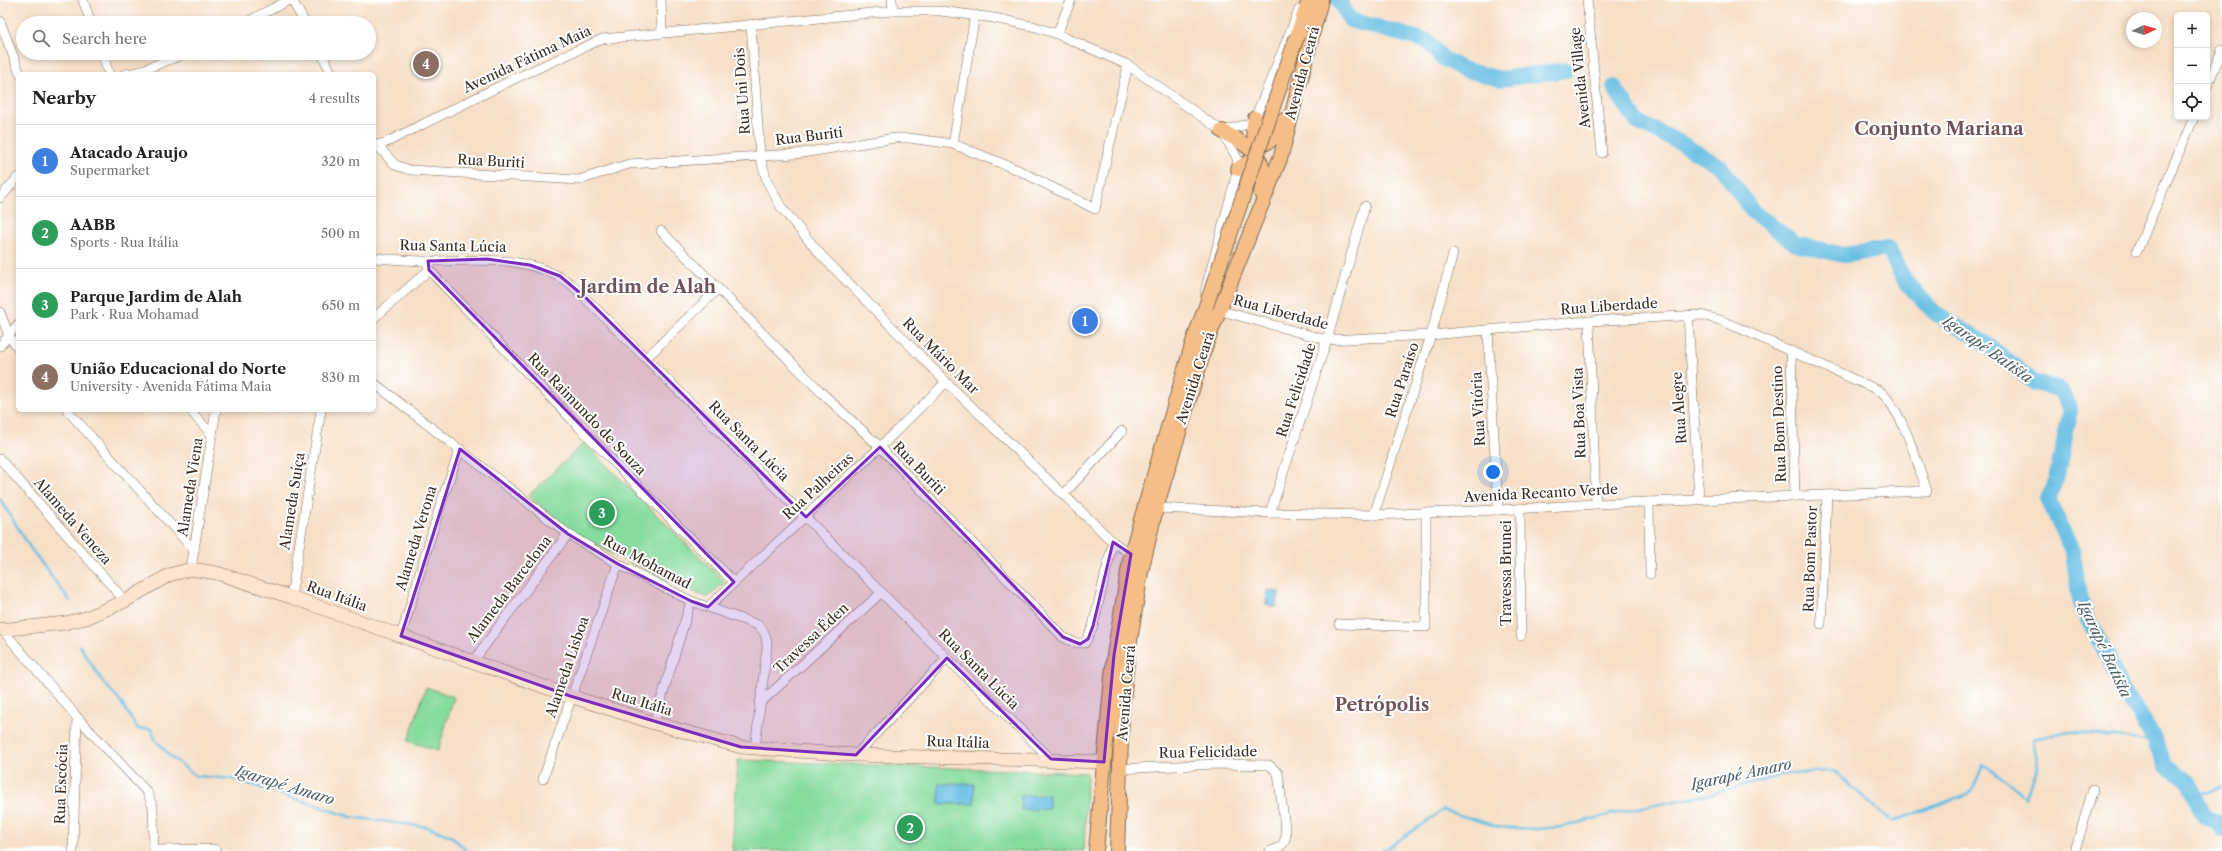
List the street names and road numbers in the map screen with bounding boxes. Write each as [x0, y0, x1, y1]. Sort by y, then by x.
street label: Avenida Fátima Maia [459, 21, 594, 97]
street label: Avenida Ceará [1281, 24, 1323, 123]
street label: Avenida Village [1566, 26, 1594, 131]
street label: Rua Uni Dois [730, 47, 754, 135]
street label: Rua Buriti [774, 123, 844, 149]
street label: Rua Buriti [457, 150, 525, 172]
street label: Rua Santa Lúcia [399, 236, 507, 256]
street label: Rua Liberdade [1232, 291, 1331, 333]
street label: Rua Liberdade [1560, 294, 1658, 318]
street label: Rua Mário Mar [899, 314, 983, 398]
street label: Avenida Ceará [1171, 329, 1219, 428]
street label: Rua Felicidade [1272, 340, 1320, 440]
street label: Rua Paraíso [1381, 340, 1423, 420]
street label: Rua Raimundo de Souza [524, 349, 651, 479]
street label: Rua Bom Destino [1768, 365, 1790, 483]
street label: Rua Boa Vista [1568, 366, 1590, 459]
street label: Rua Vitória [1467, 371, 1489, 447]
street label: Rua Alegre [1667, 371, 1691, 445]
street label: Rua Santa Lúcia [705, 397, 794, 486]
street label: Alameda Viena [173, 436, 207, 539]
street label: Rua Buriti [889, 437, 949, 499]
street label: Rua Palheiras [779, 449, 857, 523]
street label: Alameda Suíça [275, 450, 309, 552]
street label: Alameda Veneza [30, 473, 116, 569]
street label: Avenida Recanto Verde [1463, 480, 1619, 506]
street label: Alameda Verona [391, 483, 441, 594]
street label: Rua Bom Pastor [1799, 505, 1821, 613]
street label: Travessa Brunei [1497, 520, 1515, 626]
street label: Alameda Barcelona [462, 531, 555, 647]
street label: Rua Mohamad [600, 531, 695, 593]
street label: Rua Itália [304, 577, 370, 615]
street label: Travessa Éden [770, 599, 852, 677]
street label: Alameda Lisboa [541, 613, 593, 721]
street label: Rua Santa Lúcia [935, 625, 1024, 714]
street label: Avenida Ceará [1113, 644, 1139, 743]
street label: Rua Itália [609, 684, 675, 720]
street label: Rua Itália [926, 732, 990, 752]
street label: Rua Felicidade [1159, 742, 1258, 762]
street label: Rua Escócia [51, 743, 71, 825]

